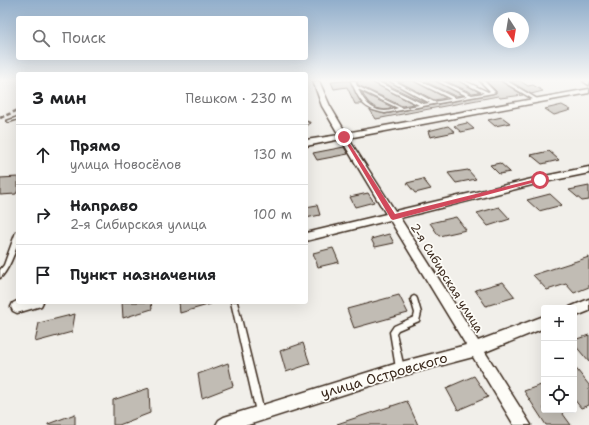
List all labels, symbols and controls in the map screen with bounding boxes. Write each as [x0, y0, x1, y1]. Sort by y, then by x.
north arrow [493, 12, 529, 48]
search box [16, 16, 308, 60]
icon: search [30, 27, 52, 49]
text: Поиск [62, 28, 106, 48]
text: 3 мин [32, 87, 87, 109]
text: Пешком · 230 m [186, 90, 292, 107]
route end [335, 128, 353, 146]
text: Прямо [70, 136, 120, 156]
icon: ahead [32, 144, 54, 166]
text: 130 m [254, 146, 292, 163]
text: улица Новосёлов [70, 156, 181, 173]
route start [531, 171, 549, 189]
text: Направо [70, 196, 138, 216]
icon: right [32, 204, 54, 226]
text: 100 m [253, 206, 292, 223]
text: 2-я Сибирская улица [70, 216, 207, 233]
street label: 2-я Сибирская улица [407, 220, 488, 336]
icon: arrive [32, 264, 54, 286]
text: Пункт назначения [70, 265, 216, 285]
map controls [541, 305, 577, 413]
button: + [541, 305, 577, 341]
button: − [541, 341, 577, 377]
street label: улица Островского [318, 348, 450, 402]
button: locate [541, 377, 577, 413]

